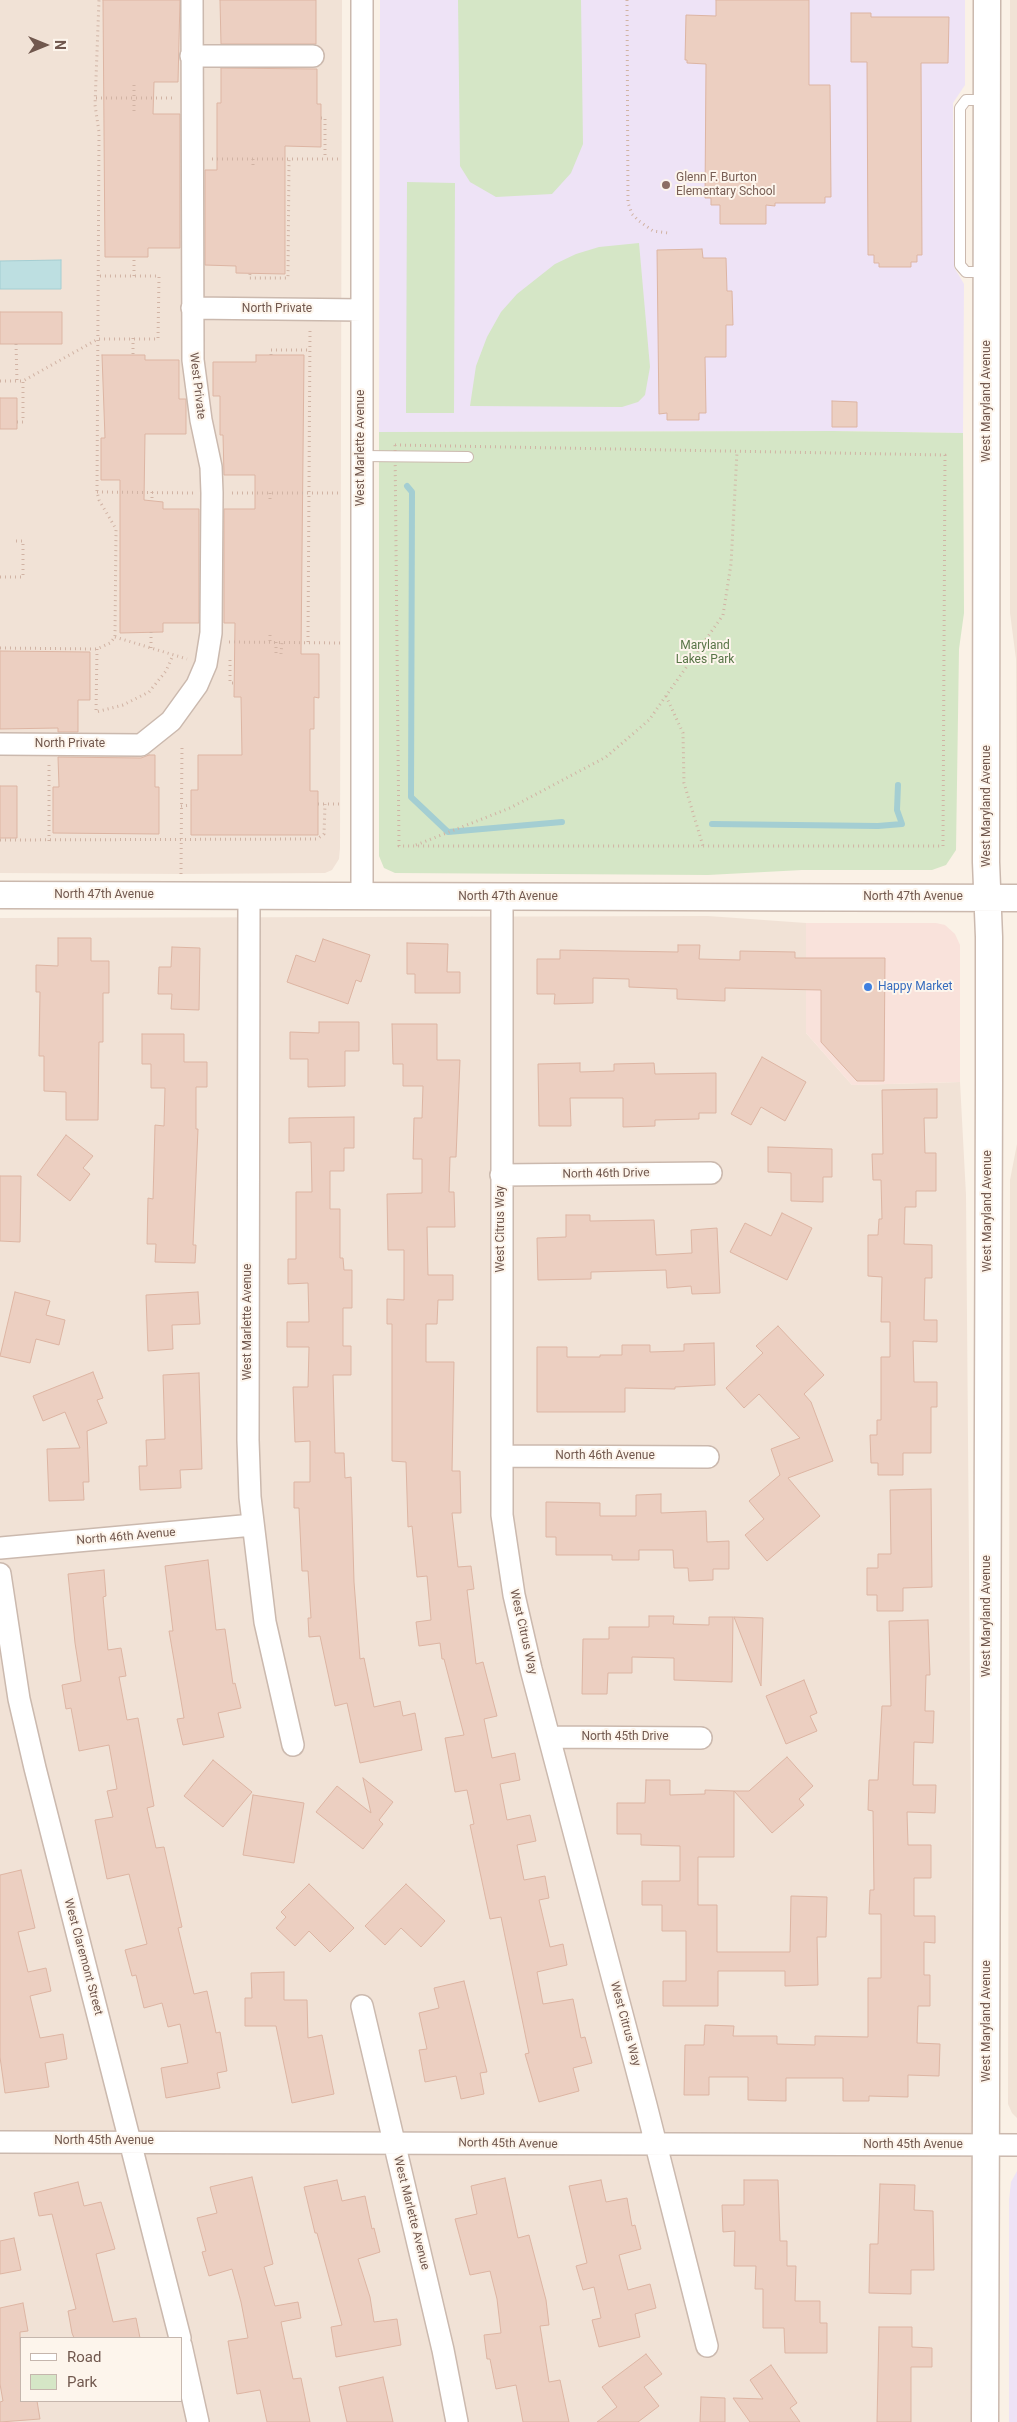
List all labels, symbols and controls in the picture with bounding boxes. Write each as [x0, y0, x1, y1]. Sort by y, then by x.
north arrow [20, 20, 70, 70]
text: N [52, 40, 68, 50]
place label: Glenn F. Burton Elementary School [676, 171, 776, 199]
marker: Glenn F. Burton Elementary School [660, 179, 672, 191]
street label: North Private [242, 302, 312, 316]
street label: West Maryland Avenue [980, 340, 994, 462]
street label: West Private [186, 352, 208, 420]
street label: West Marlette Avenue [354, 390, 368, 506]
park label: Maryland Lakes Park [676, 639, 734, 667]
street label: North Private [35, 737, 105, 751]
street label: West Maryland Avenue [980, 745, 994, 867]
street label: North 47th Avenue [54, 888, 154, 902]
street label: North 47th Avenue [458, 890, 558, 904]
street label: North 47th Avenue [863, 890, 963, 904]
place label: Happy Market [878, 980, 952, 994]
marker: Happy Market [862, 981, 874, 993]
street label: West Maryland Avenue [981, 1150, 995, 1272]
street label: North 46th Drive [562, 1166, 650, 1182]
street label: West Citrus Way [494, 1186, 508, 1272]
street label: West Marlette Avenue [241, 1264, 255, 1380]
street label: North 46th Avenue [555, 1449, 655, 1463]
street label: North 46th Avenue [76, 1525, 176, 1549]
street label: West Maryland Avenue [980, 1555, 994, 1677]
street label: West Citrus Way [506, 1588, 540, 1676]
street label: North 45th Drive [581, 1730, 669, 1744]
street label: West Claremont Street [61, 1897, 105, 2017]
street label: West Maryland Avenue [980, 1960, 994, 2082]
street label: West Citrus Way [607, 1980, 643, 2068]
street label: North 45th Avenue [54, 2134, 154, 2148]
street label: North 45th Avenue [458, 2136, 558, 2152]
street label: North 45th Avenue [863, 2138, 963, 2152]
street label: West Marlette Avenue [390, 2155, 432, 2271]
legend [20, 2337, 182, 2402]
text: Road [67, 2348, 101, 2366]
text: Park [67, 2373, 97, 2391]

